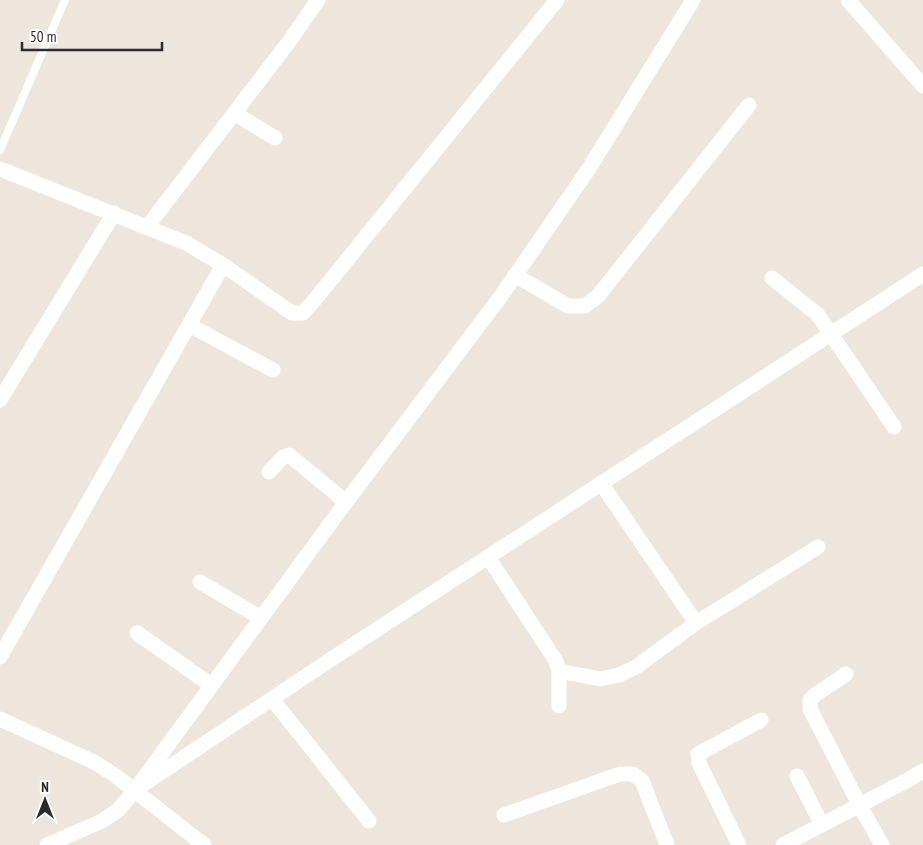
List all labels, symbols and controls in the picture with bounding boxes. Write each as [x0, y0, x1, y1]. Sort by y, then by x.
scale bar [22, 20, 162, 52]
text: 50 m [30, 27, 56, 46]
north arrow [20, 775, 70, 825]
text: N [41, 778, 49, 796]

